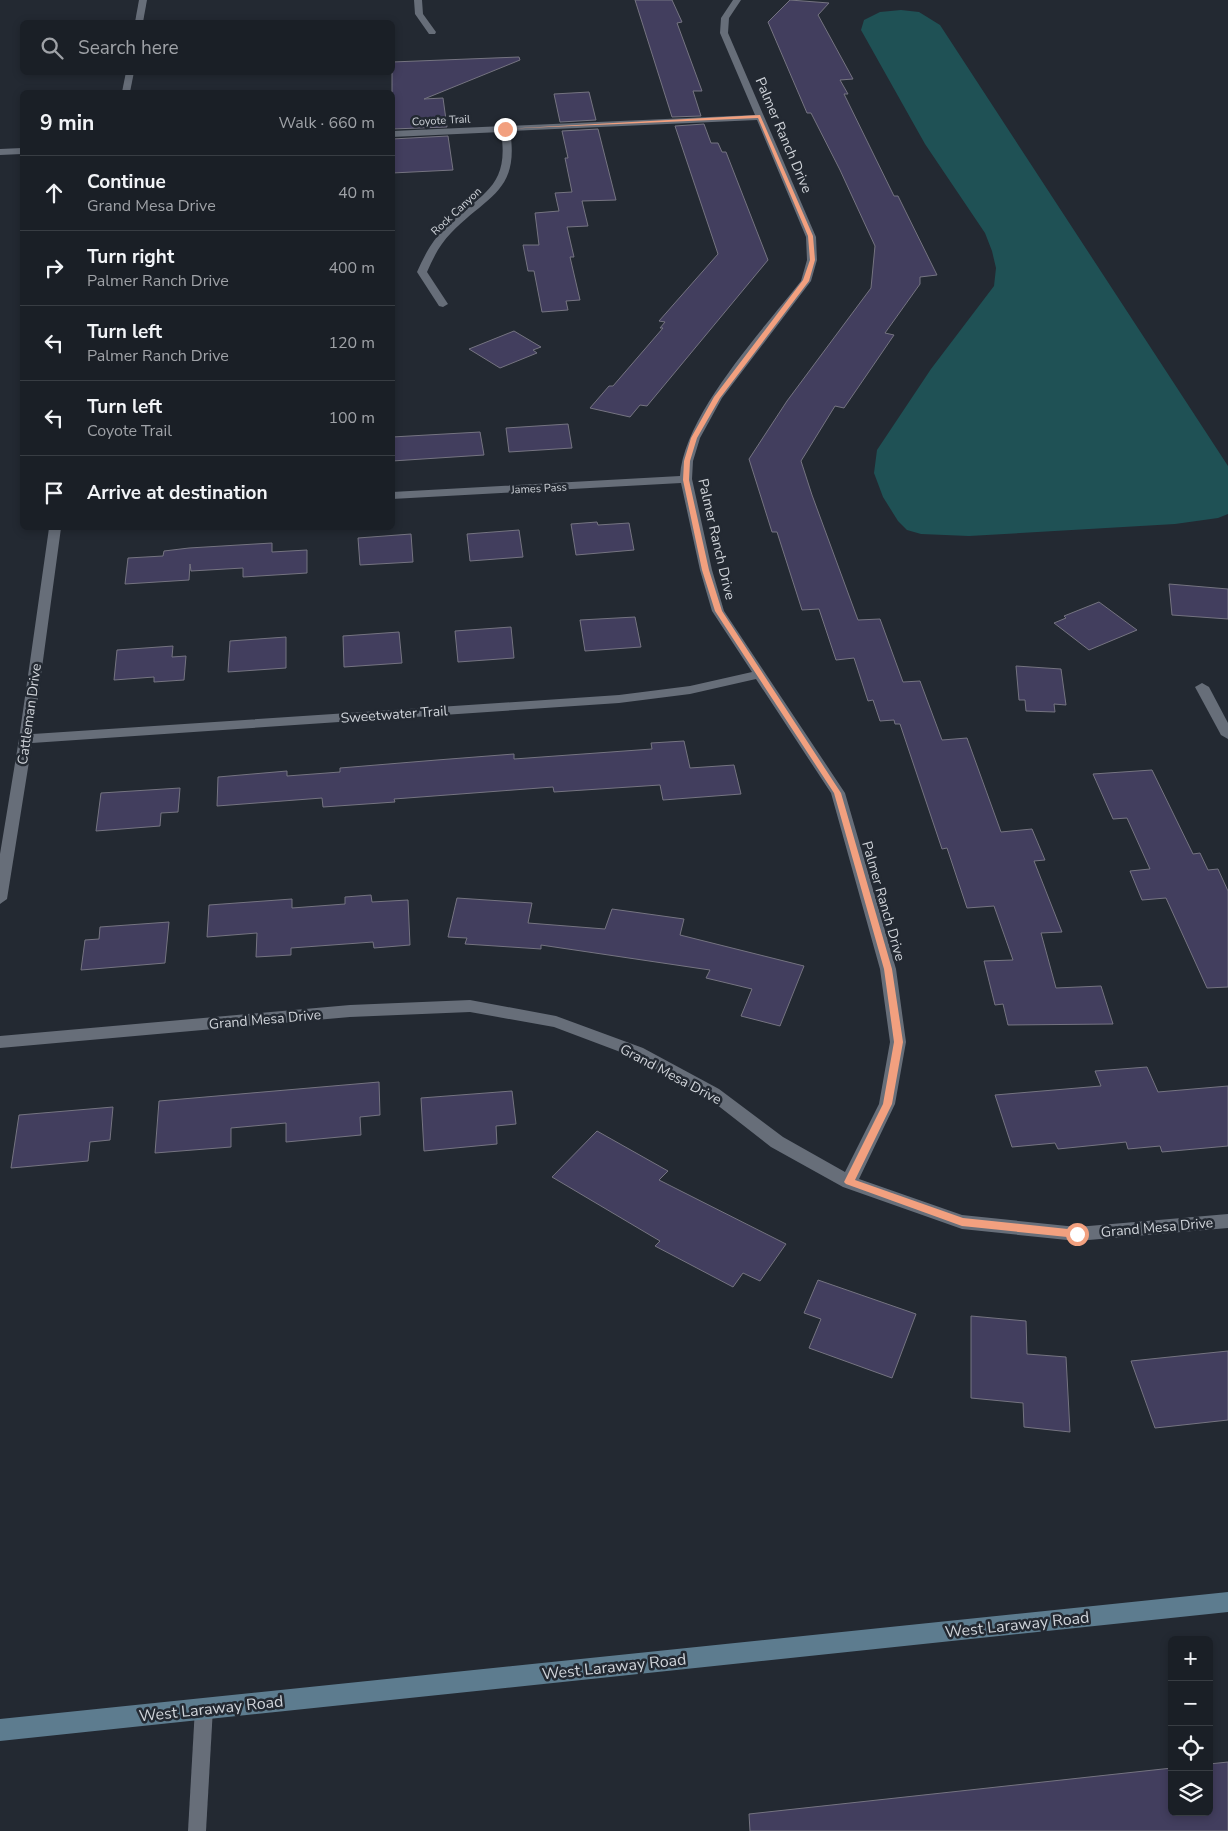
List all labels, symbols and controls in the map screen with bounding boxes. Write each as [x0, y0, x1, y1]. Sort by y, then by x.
search box [20, 20, 395, 75]
icon: search [38, 34, 66, 62]
text: Search here [78, 35, 179, 61]
street label: Palmer Ranch Drive [751, 74, 817, 196]
text: 9 min [40, 109, 94, 137]
street label: Coyote Trail [411, 111, 471, 130]
text: Walk · 660 m [279, 112, 375, 134]
route end [494, 118, 517, 141]
text: Continue [87, 169, 166, 195]
icon: ahead [40, 179, 68, 207]
text: 40 m [338, 182, 375, 204]
street label: Rock Canyon [428, 184, 485, 239]
text: Grand Mesa Drive [87, 195, 216, 217]
text: Turn right [87, 244, 174, 270]
icon: right [40, 254, 68, 282]
text: 400 m [328, 257, 375, 279]
text: Palmer Ranch Drive [87, 270, 229, 292]
text: Turn left [87, 319, 162, 345]
icon: left [40, 329, 68, 357]
text: 120 m [328, 332, 375, 354]
text: Palmer Ranch Drive [87, 345, 229, 367]
text: Turn left [87, 394, 162, 420]
icon: left [40, 404, 68, 432]
text: 100 m [328, 407, 375, 429]
text: Coyote Trail [87, 420, 172, 442]
street label: Palmer Ranch Drive [693, 477, 740, 602]
icon: arrive [40, 479, 68, 507]
text: Arrive at destination [87, 480, 268, 506]
street label: James Pass [510, 480, 567, 498]
street label: Cattleman Drive [13, 662, 46, 766]
street label: Sweetwater Trail [340, 701, 449, 728]
street label: Palmer Ranch Drive [857, 839, 910, 963]
street label: Grand Mesa Drive [208, 1005, 322, 1034]
street label: Grand Mesa Drive [617, 1040, 725, 1109]
street label: Grand Mesa Drive [1100, 1213, 1214, 1242]
route start [1066, 1223, 1089, 1246]
street label: West Laraway Road [944, 1606, 1090, 1644]
map controls [1168, 1636, 1213, 1816]
button: + [1168, 1636, 1213, 1681]
street label: West Laraway Road [541, 1648, 687, 1686]
button: − [1168, 1681, 1213, 1726]
street label: West Laraway Road [138, 1690, 284, 1728]
button: locate [1168, 1726, 1213, 1771]
button: layers [1168, 1771, 1213, 1816]

